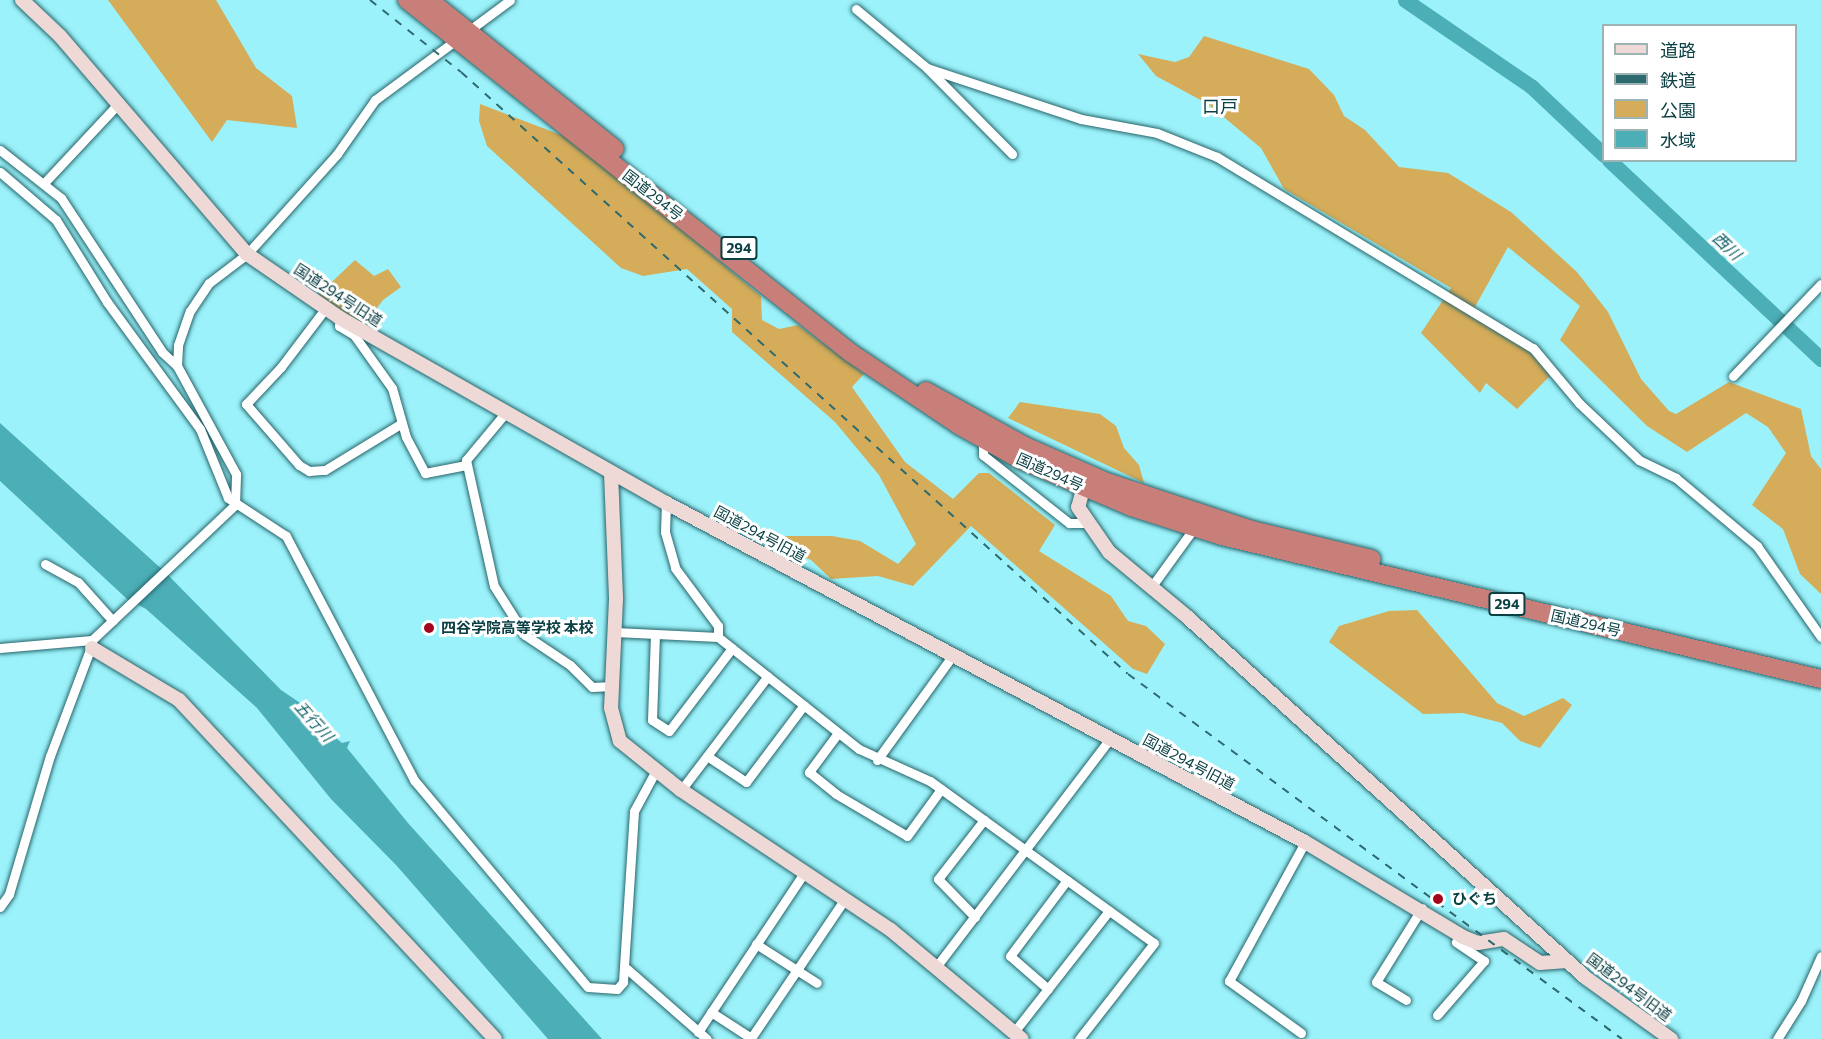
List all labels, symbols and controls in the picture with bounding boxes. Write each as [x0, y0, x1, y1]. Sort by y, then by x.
legend [1602, 24, 1797, 162]
text: 道路 [1660, 39, 1696, 61]
text: 鉄道 [1660, 69, 1696, 91]
district label: 口戸 [1202, 95, 1238, 117]
text: 公園 [1660, 99, 1696, 121]
text: 水域 [1660, 129, 1696, 151]
street label: 国道294号 [619, 166, 687, 224]
water label: 西川 [1709, 228, 1745, 264]
road number: 294 [720, 237, 758, 259]
street label: 国道294号旧道 [291, 260, 385, 330]
street label: 国道294号 [1014, 449, 1086, 495]
street label: 国道294号旧道 [711, 502, 809, 566]
road number: 294 [1488, 593, 1526, 615]
street label: 国道294号 [1549, 606, 1623, 640]
place label: 四谷学院高等学校 本校 [441, 619, 594, 637]
marker: 四谷学院高等学校 本校 [422, 621, 436, 635]
water label: 五行川 [291, 697, 337, 745]
street label: 国道294号旧道 [1140, 730, 1238, 794]
marker: ひぐち [1429, 890, 1447, 908]
place label: ひぐち [1452, 890, 1497, 908]
street label: 国道294号旧道 [1583, 949, 1675, 1025]

